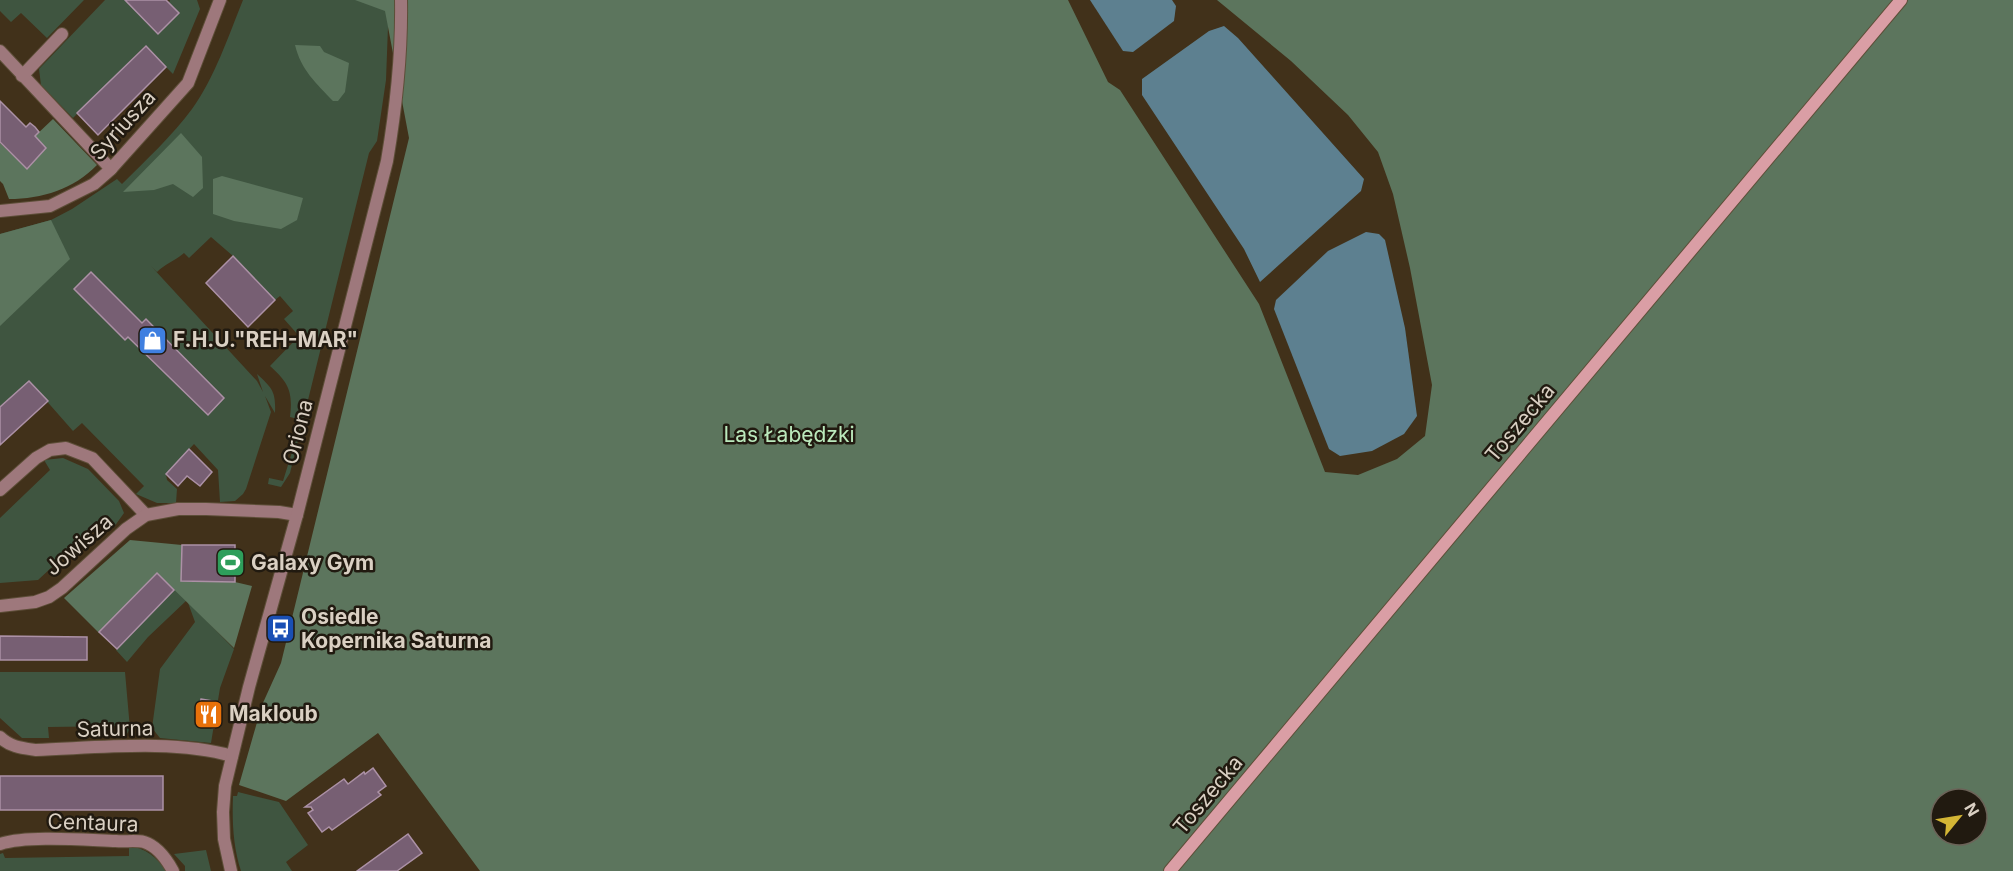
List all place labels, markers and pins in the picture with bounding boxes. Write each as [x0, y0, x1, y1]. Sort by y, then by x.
shop icon: F.H.U."REH-MAR" [136, 324, 168, 356]
place label: F.H.U."REH-MAR" [173, 327, 358, 352]
sports icon: Galaxy Gym [214, 547, 246, 579]
place label: Galaxy Gym [251, 550, 374, 575]
place label: Osiedle Kopernika Saturna [301, 604, 491, 653]
bus stop icon: Osiedle Kopernika Saturna [264, 613, 296, 645]
restaurant icon: Makloub [192, 698, 224, 730]
place label: Makloub [229, 701, 318, 726]

